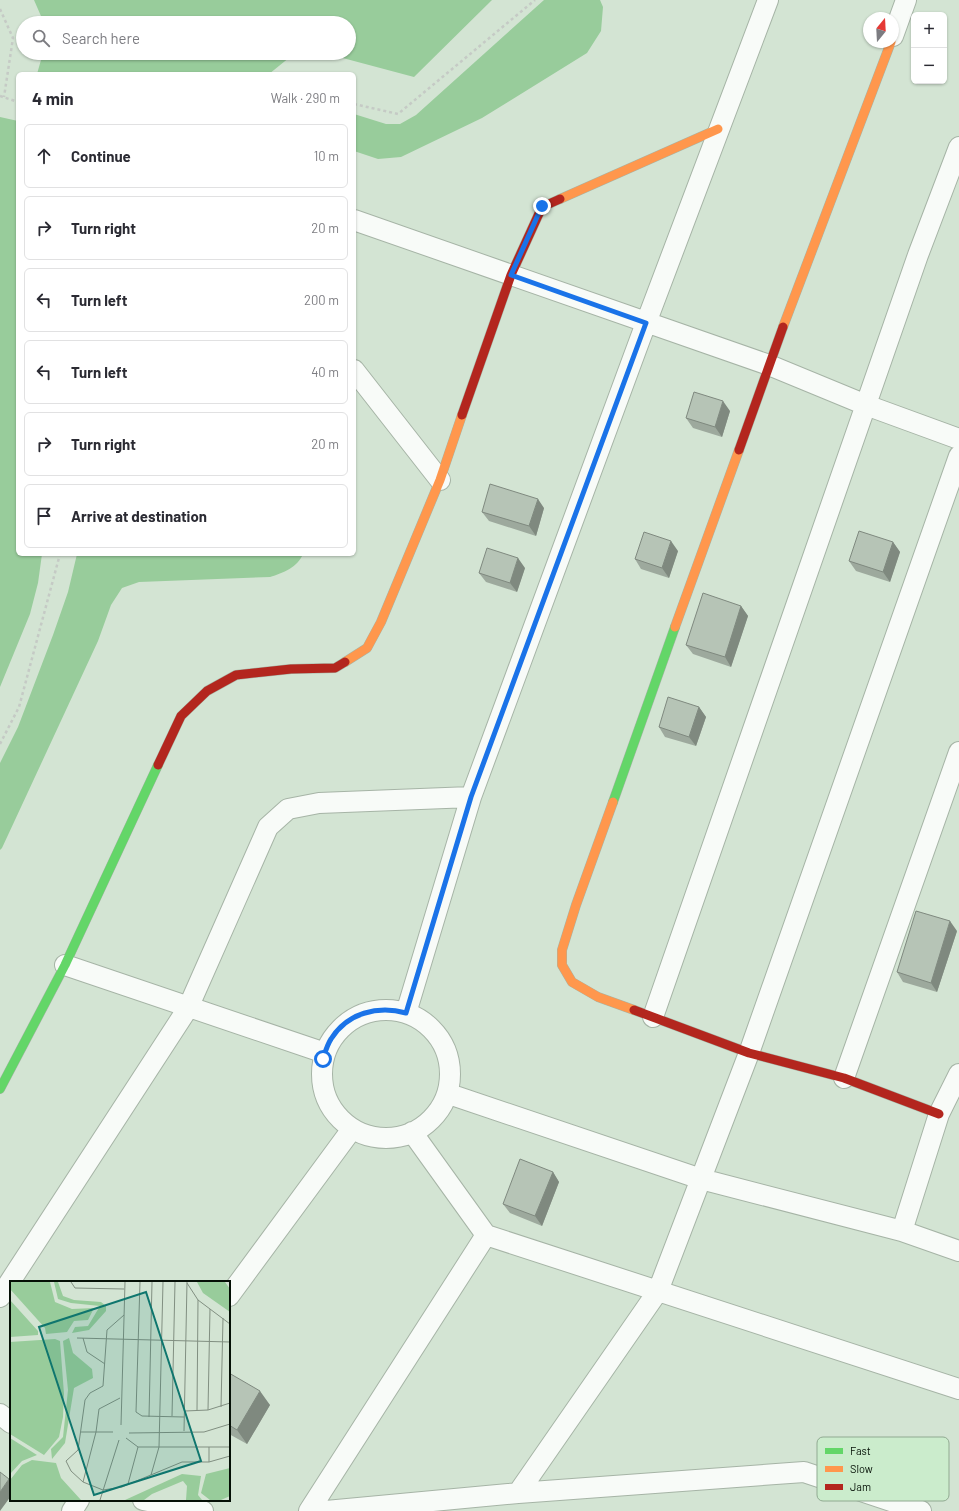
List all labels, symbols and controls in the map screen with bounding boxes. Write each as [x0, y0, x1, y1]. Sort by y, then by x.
north arrow [863, 12, 899, 48]
map controls [911, 12, 947, 84]
button: + [911, 12, 947, 48]
search box [16, 16, 356, 60]
icon: search [30, 27, 52, 49]
text: Search here [62, 29, 140, 47]
button: − [911, 48, 947, 84]
text: 4 min [32, 88, 74, 108]
text: Walk · 290 m [271, 90, 340, 106]
icon: ahead [33, 145, 55, 167]
text: Continue [71, 147, 131, 165]
text: 10 m [314, 148, 339, 164]
route end [533, 197, 551, 215]
icon: right [33, 217, 55, 239]
text: Turn right [71, 219, 136, 237]
text: 20 m [311, 220, 339, 236]
icon: left [33, 289, 55, 311]
text: Turn left [71, 291, 127, 309]
text: 200 m [304, 292, 339, 308]
icon: left [33, 361, 55, 383]
text: Turn left [71, 363, 127, 381]
text: 40 m [311, 364, 339, 380]
icon: right [33, 433, 55, 455]
text: Turn right [71, 435, 136, 453]
text: 20 m [311, 436, 339, 452]
icon: arrive [33, 505, 55, 527]
text: Arrive at destination [71, 507, 207, 525]
route start [314, 1050, 332, 1068]
inset map [10, 1281, 230, 1501]
legend [817, 1437, 949, 1501]
text: Fast [850, 1444, 871, 1457]
text: Slow [850, 1462, 873, 1475]
text: Jam [850, 1480, 871, 1493]

